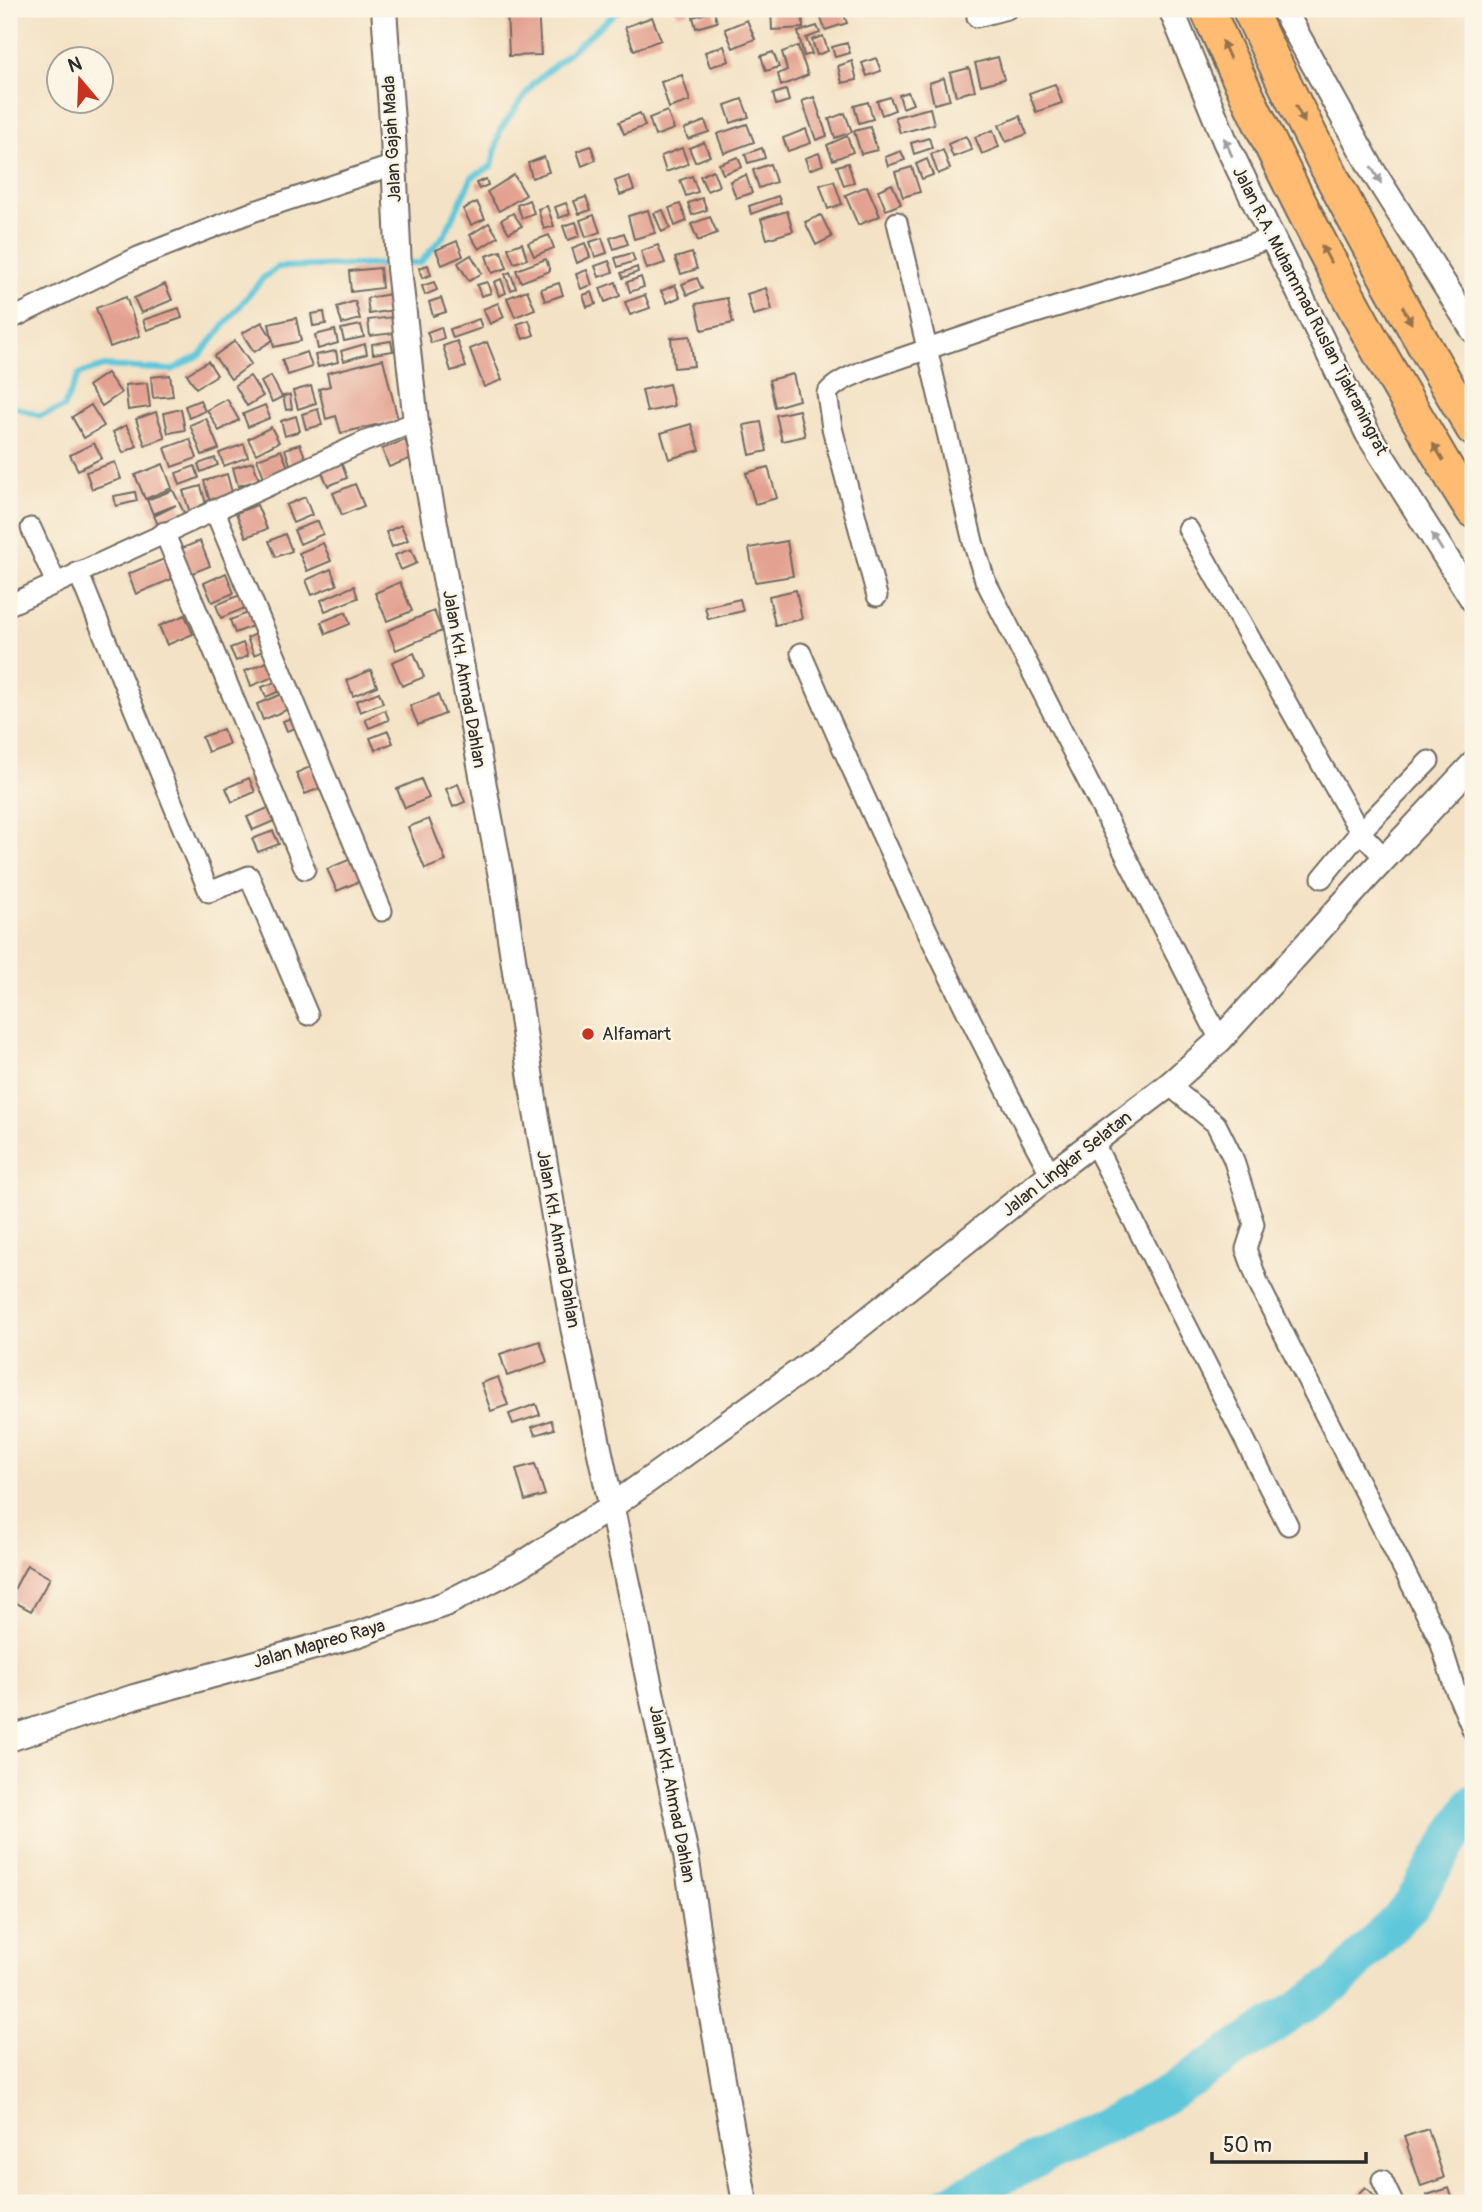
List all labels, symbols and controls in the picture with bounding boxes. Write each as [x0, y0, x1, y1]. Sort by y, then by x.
one-way arrow [1220, 40, 1232, 60]
north arrow [46, 46, 116, 116]
text: N [65, 51, 85, 78]
street label: Jalan Gajah Mada [377, 75, 407, 203]
one-way arrow [1294, 104, 1306, 124]
one-way arrow [1222, 136, 1233, 157]
street label: Jalan R.A. Muhammad Ruslan Tjakraningrat [1227, 163, 1393, 460]
one-way arrow [1370, 166, 1382, 185]
one-way arrow [1320, 244, 1332, 264]
one-way arrow [1400, 306, 1412, 326]
one-way arrow [1431, 443, 1444, 462]
one-way arrow [1430, 533, 1443, 552]
street label: Jalan KH. Ahmad Dahlan [437, 588, 491, 770]
place label: Alfamart [602, 1023, 672, 1046]
marker: Alfamart [580, 1026, 596, 1042]
street label: Jalan Lingkar Selatan [997, 1106, 1137, 1222]
street label: Jalan KH. Ahmad Dahlan [531, 1148, 585, 1330]
street label: Jalan Mapreo Raya [250, 1614, 388, 1674]
street label: Jalan KH. Ahmad Dahlan [644, 1703, 700, 1885]
scale bar [1212, 2121, 1366, 2165]
text: 50 m [1223, 2132, 1272, 2159]

